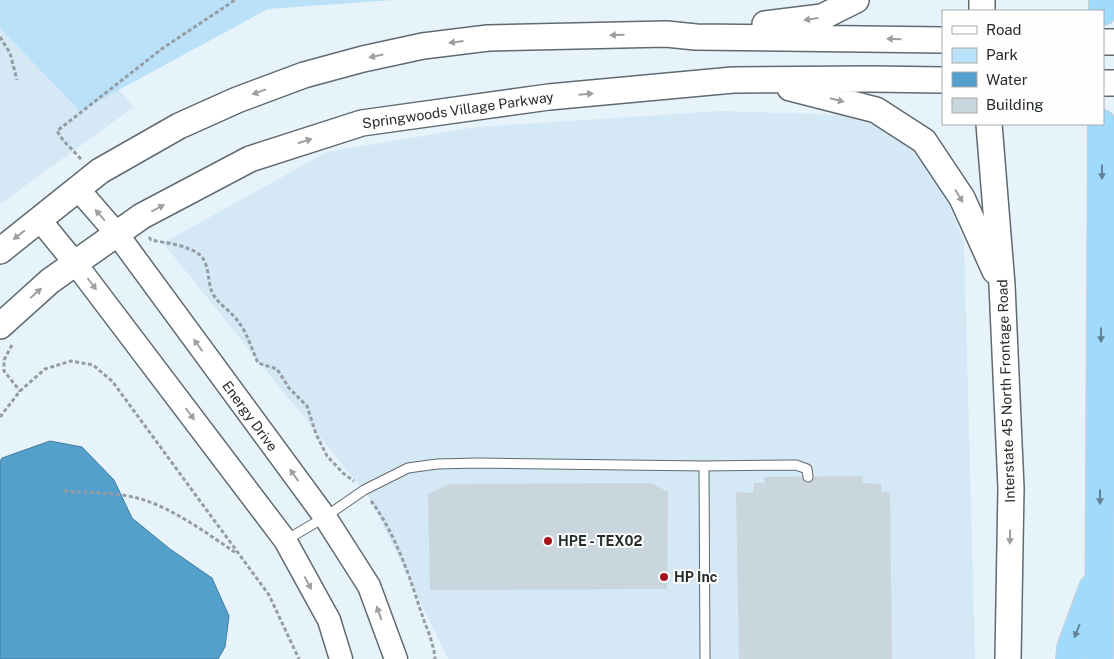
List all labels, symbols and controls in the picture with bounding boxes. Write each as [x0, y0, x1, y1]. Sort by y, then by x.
legend [942, 10, 1104, 125]
one-way arrow [803, 15, 819, 23]
text: Road [986, 21, 1022, 38]
one-way arrow [609, 31, 625, 39]
one-way arrow [886, 35, 902, 43]
one-way arrow [447, 38, 463, 46]
text: Park [986, 46, 1018, 63]
one-way arrow [368, 52, 383, 60]
text: Water [986, 71, 1028, 88]
one-way arrow [251, 88, 266, 96]
street label: Springwoods Village Parkway [361, 89, 555, 131]
one-way arrow [578, 89, 594, 97]
one-way arrow [829, 96, 844, 104]
text: Building [986, 96, 1044, 113]
one-way arrow [298, 137, 313, 144]
one-way arrow [1098, 165, 1106, 181]
one-way arrow [955, 189, 964, 202]
one-way arrow [151, 203, 164, 212]
one-way arrow [95, 208, 106, 221]
one-way arrow [13, 229, 26, 240]
one-way arrow [86, 277, 97, 290]
street label: Interstate 45 North Frontage Road [994, 279, 1018, 503]
one-way arrow [29, 288, 42, 299]
one-way arrow [1097, 327, 1105, 343]
one-way arrow [193, 338, 203, 351]
street label: Energy Drive [219, 378, 281, 454]
one-way arrow [184, 407, 195, 420]
one-way arrow [289, 469, 299, 482]
one-way arrow [1096, 490, 1104, 506]
one-way arrow [1006, 529, 1014, 545]
place label: HPE - TEX02 [558, 533, 643, 549]
marker: HPE - TEX02 [542, 535, 554, 547]
place label: HP Inc [674, 569, 718, 585]
marker: HP Inc [658, 571, 670, 583]
one-way arrow [304, 576, 313, 590]
one-way arrow [375, 605, 383, 620]
one-way arrow [1073, 624, 1081, 639]

